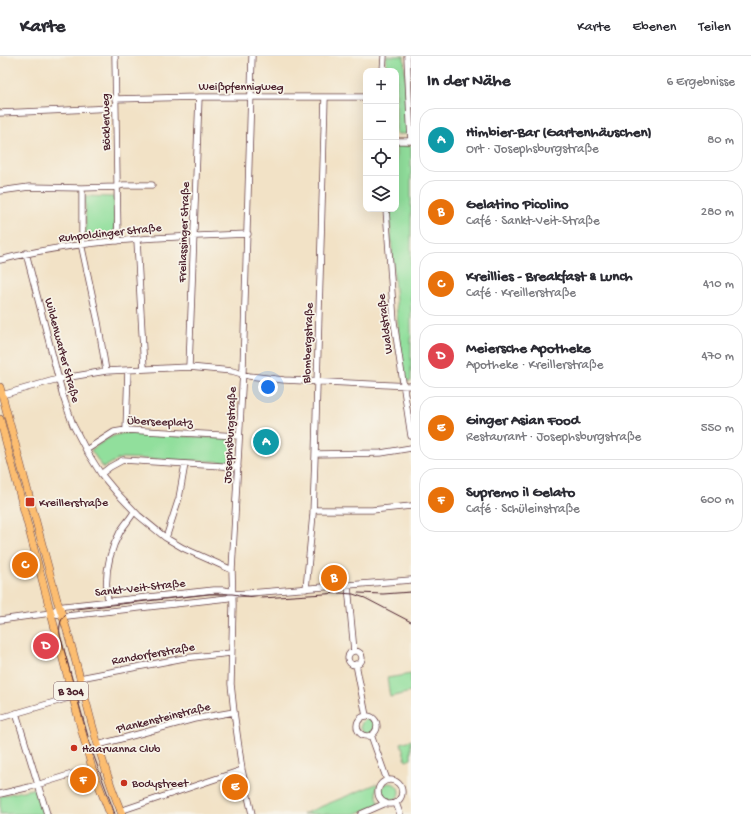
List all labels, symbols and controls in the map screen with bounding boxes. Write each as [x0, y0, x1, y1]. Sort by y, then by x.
text: Karte [20, 16, 65, 39]
text: Karte [577, 19, 611, 36]
text: Ebenen [633, 19, 676, 36]
text: Teilen [698, 19, 731, 36]
map controls [363, 68, 399, 212]
button: + [363, 68, 399, 104]
text: In der Nähe [427, 72, 510, 92]
text: 6 Ergebnisse [666, 75, 735, 90]
street label: Weißpfennigweg [198, 81, 284, 95]
street label: Böcklerweg [99, 93, 115, 152]
button: − [363, 104, 399, 140]
text: Himbier-Bar (Gartenhäuschen) [466, 124, 652, 142]
text: A [437, 133, 445, 148]
text: 80 m [707, 133, 734, 148]
button: locate [363, 140, 399, 176]
text: Ort · Josephsburgstraße [466, 142, 599, 157]
button: layers [363, 176, 399, 212]
street label: Freilassinger Straße [176, 181, 194, 284]
text: Gelatino Picolino [466, 196, 569, 214]
text: B [438, 205, 444, 220]
text: 280 m [701, 205, 734, 220]
text: Café · Sankt-Veit-Straße [466, 214, 600, 229]
street label: Ruhpoldinger Straße [58, 222, 163, 246]
text: Kreillies - Breakfast & Lunch [466, 268, 633, 286]
text: C [437, 277, 445, 292]
text: 410 m [703, 277, 734, 292]
text: Café · Kreillerstraße [466, 286, 576, 301]
street label: Waldstraße [375, 292, 397, 355]
street label: Wildenwarter Straße [40, 297, 82, 405]
street label: Blombergstraße [301, 302, 317, 385]
text: Meiersche Apotheke [466, 340, 591, 358]
text: D [437, 349, 445, 364]
text: 470 m [701, 349, 734, 364]
text: Apotheke · Kreillerstraße [466, 358, 603, 373]
your location [258, 377, 278, 397]
street label: Josephsburgstraße [221, 386, 241, 484]
text: Ginger Asian Food [466, 412, 580, 430]
street label: Überseeplatz [127, 415, 194, 431]
text: E [437, 421, 445, 436]
text: 550 m [701, 421, 734, 436]
pin: A [253, 427, 279, 457]
text: Restaurant · Josephsburgstraße [466, 430, 641, 445]
text: Supremo il Gelato [466, 484, 575, 502]
text: F [438, 493, 444, 508]
text: 600 m [700, 493, 734, 508]
marker: Kreillerstraße [24, 496, 36, 508]
place label: Kreillerstraße [39, 497, 109, 511]
text: Café · Schüleinstraße [466, 502, 580, 517]
pin: C [12, 550, 38, 580]
pin: B [321, 563, 347, 593]
street label: Sankt-Veit-Straße [94, 577, 187, 601]
pin: D [33, 631, 59, 661]
street label: Randorferstraße [111, 641, 197, 669]
road number: B 304 [54, 682, 88, 700]
street label: Plankensteinstraße [114, 700, 213, 738]
marker: Haarvanna Club [69, 743, 79, 753]
place label: Haarvanna Club [82, 743, 161, 757]
pin: F [70, 765, 96, 795]
pin: E [222, 772, 248, 802]
marker: Bodystreet [119, 778, 129, 788]
place label: Bodystreet [131, 778, 189, 792]

